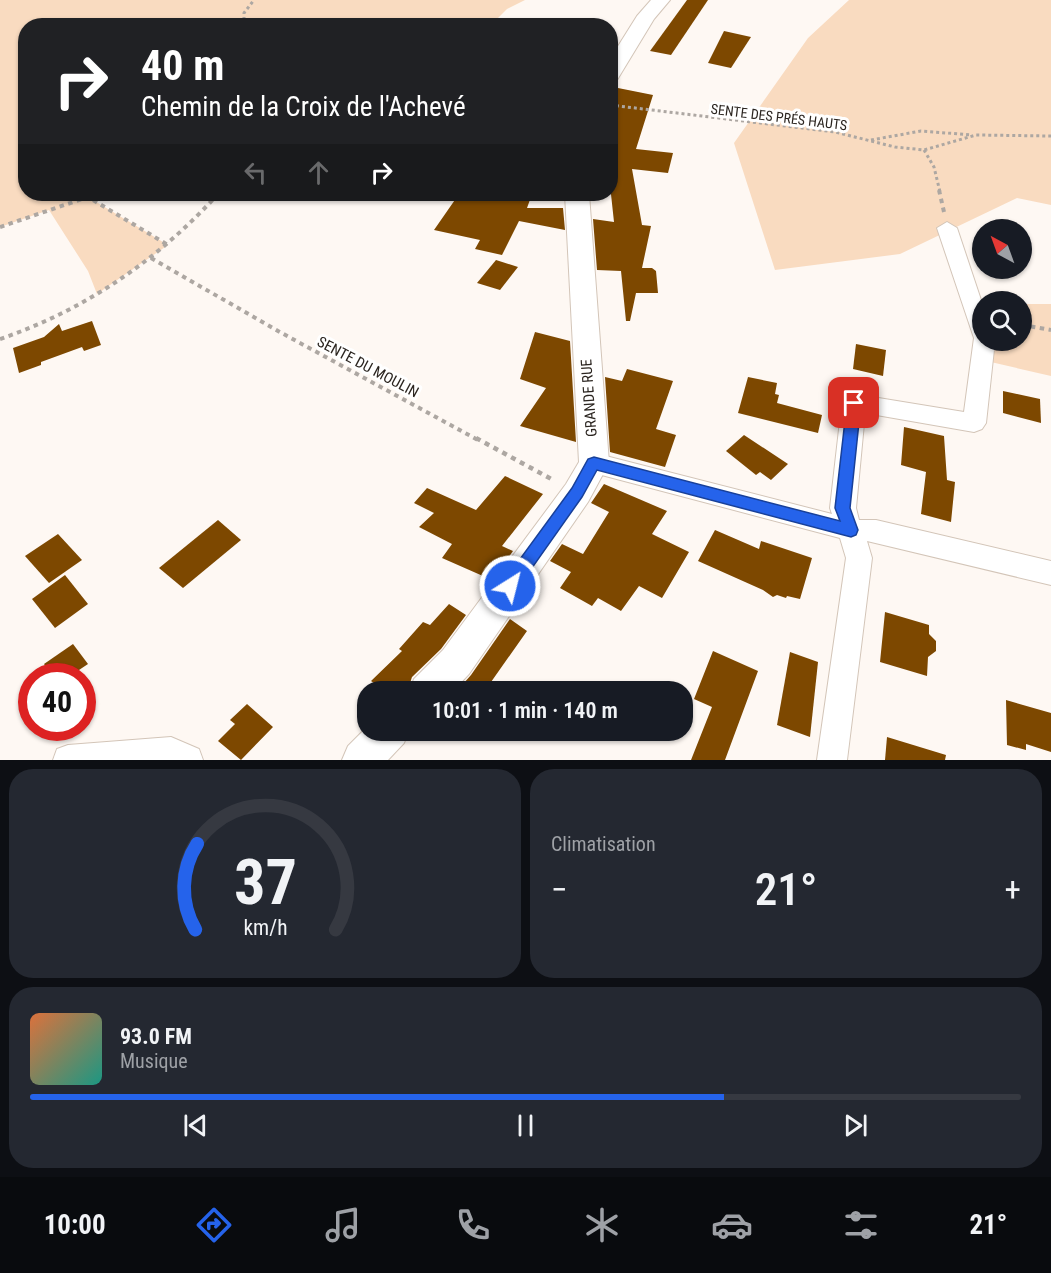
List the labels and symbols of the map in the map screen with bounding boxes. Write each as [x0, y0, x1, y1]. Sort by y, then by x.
street label: SENTE DES PRÉS HAUTS [710, 100, 848, 133]
north arrow [972, 219, 1032, 279]
street label: SENTE DU MOULIN [314, 333, 422, 401]
street label: GRANDE RUE [577, 358, 601, 438]
pin [828, 377, 879, 428]
position arrow [478, 554, 542, 618]
speed limit sign: 40 [18, 663, 96, 741]

